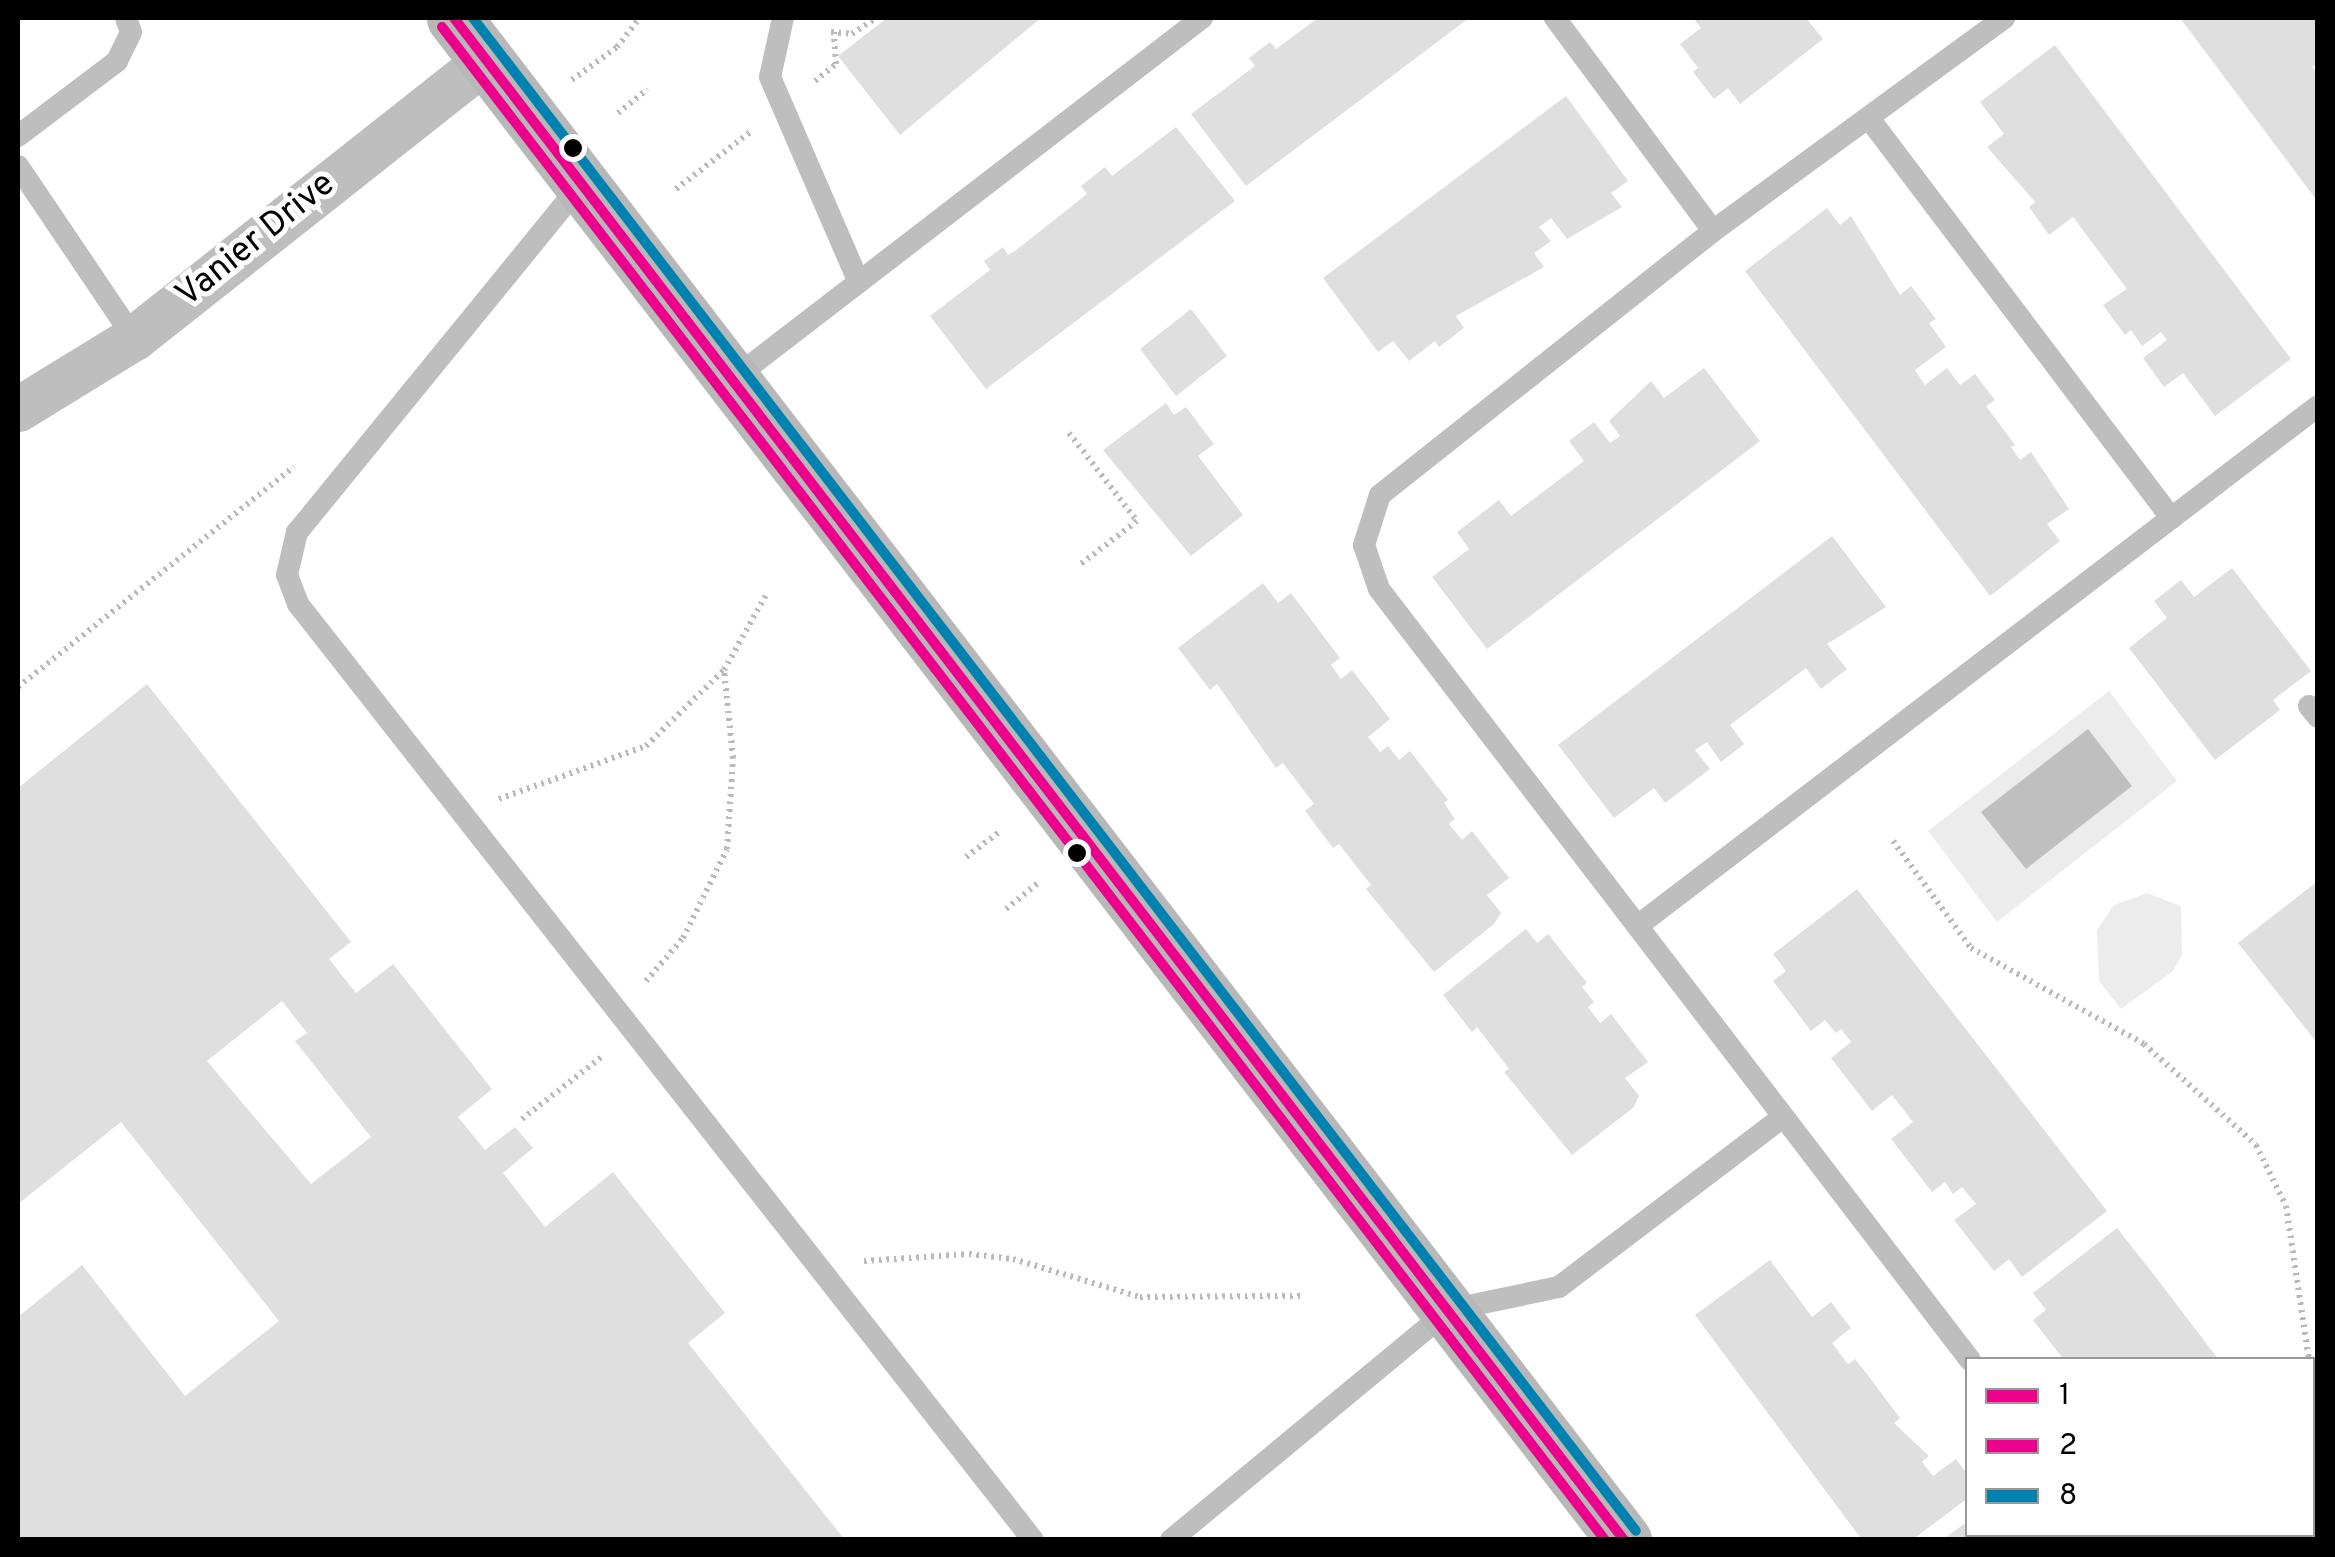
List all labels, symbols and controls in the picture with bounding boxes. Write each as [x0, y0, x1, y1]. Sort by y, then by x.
unlabelled marker [563, 138, 583, 158]
street label: Vanier Drive [168, 163, 344, 317]
unlabelled marker [1067, 843, 1087, 863]
legend [1965, 1357, 2315, 1537]
text: 1 [2059, 1378, 2070, 1415]
text: 2 [2059, 1428, 2077, 1465]
text: 8 [2059, 1478, 2077, 1515]

